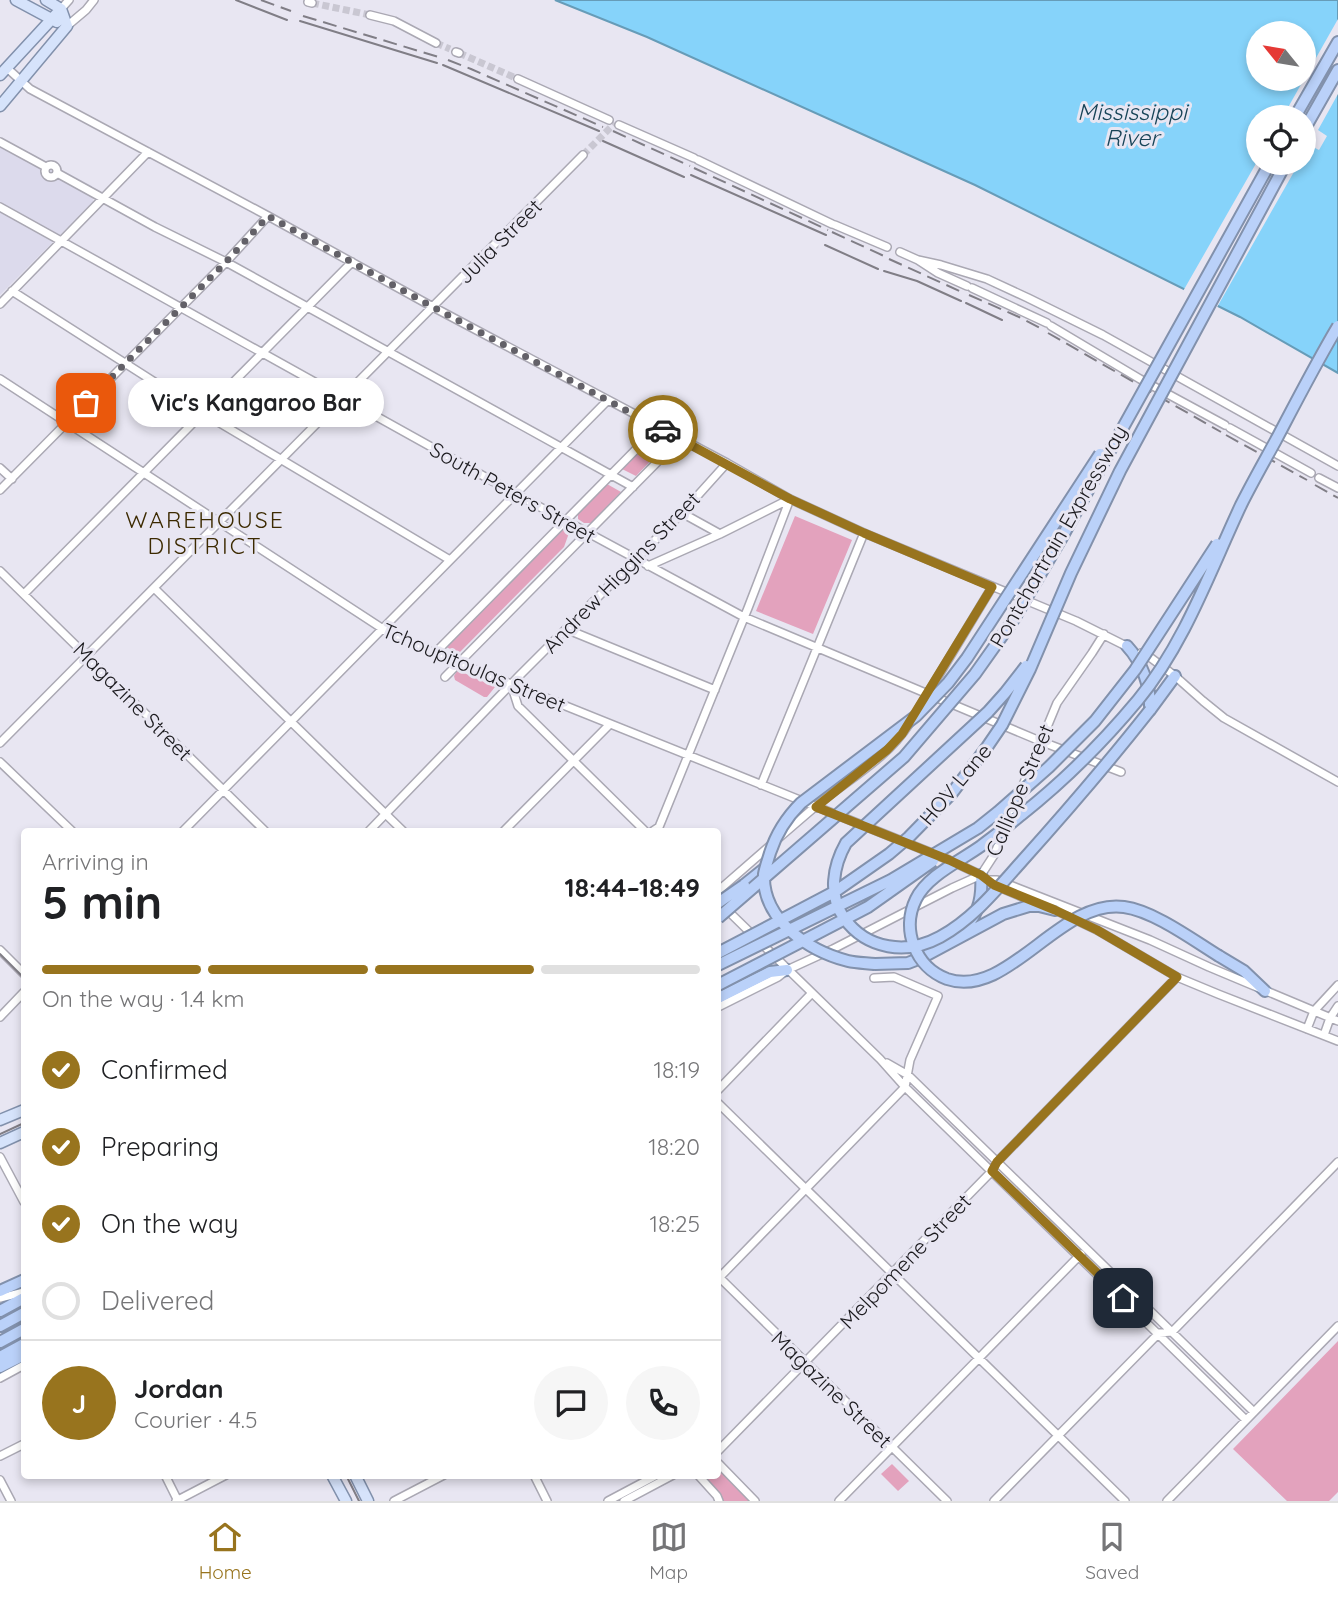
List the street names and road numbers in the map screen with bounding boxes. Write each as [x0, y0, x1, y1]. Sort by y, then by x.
street label: Julia Street [451, 193, 547, 289]
street label: Pontchartrain Expressway [984, 420, 1132, 652]
street label: South Peters Street [426, 436, 600, 548]
street label: Andrew Higgins Street [537, 486, 705, 658]
street label: Tchoupitoulas Street [378, 617, 570, 717]
street label: Magazine Street [68, 636, 198, 766]
street label: Calliope Street [979, 720, 1059, 860]
street label: HOV Lane [913, 738, 997, 830]
street label: Melpomene Street [834, 1188, 976, 1334]
street label: Magazine Street [766, 1325, 898, 1453]

